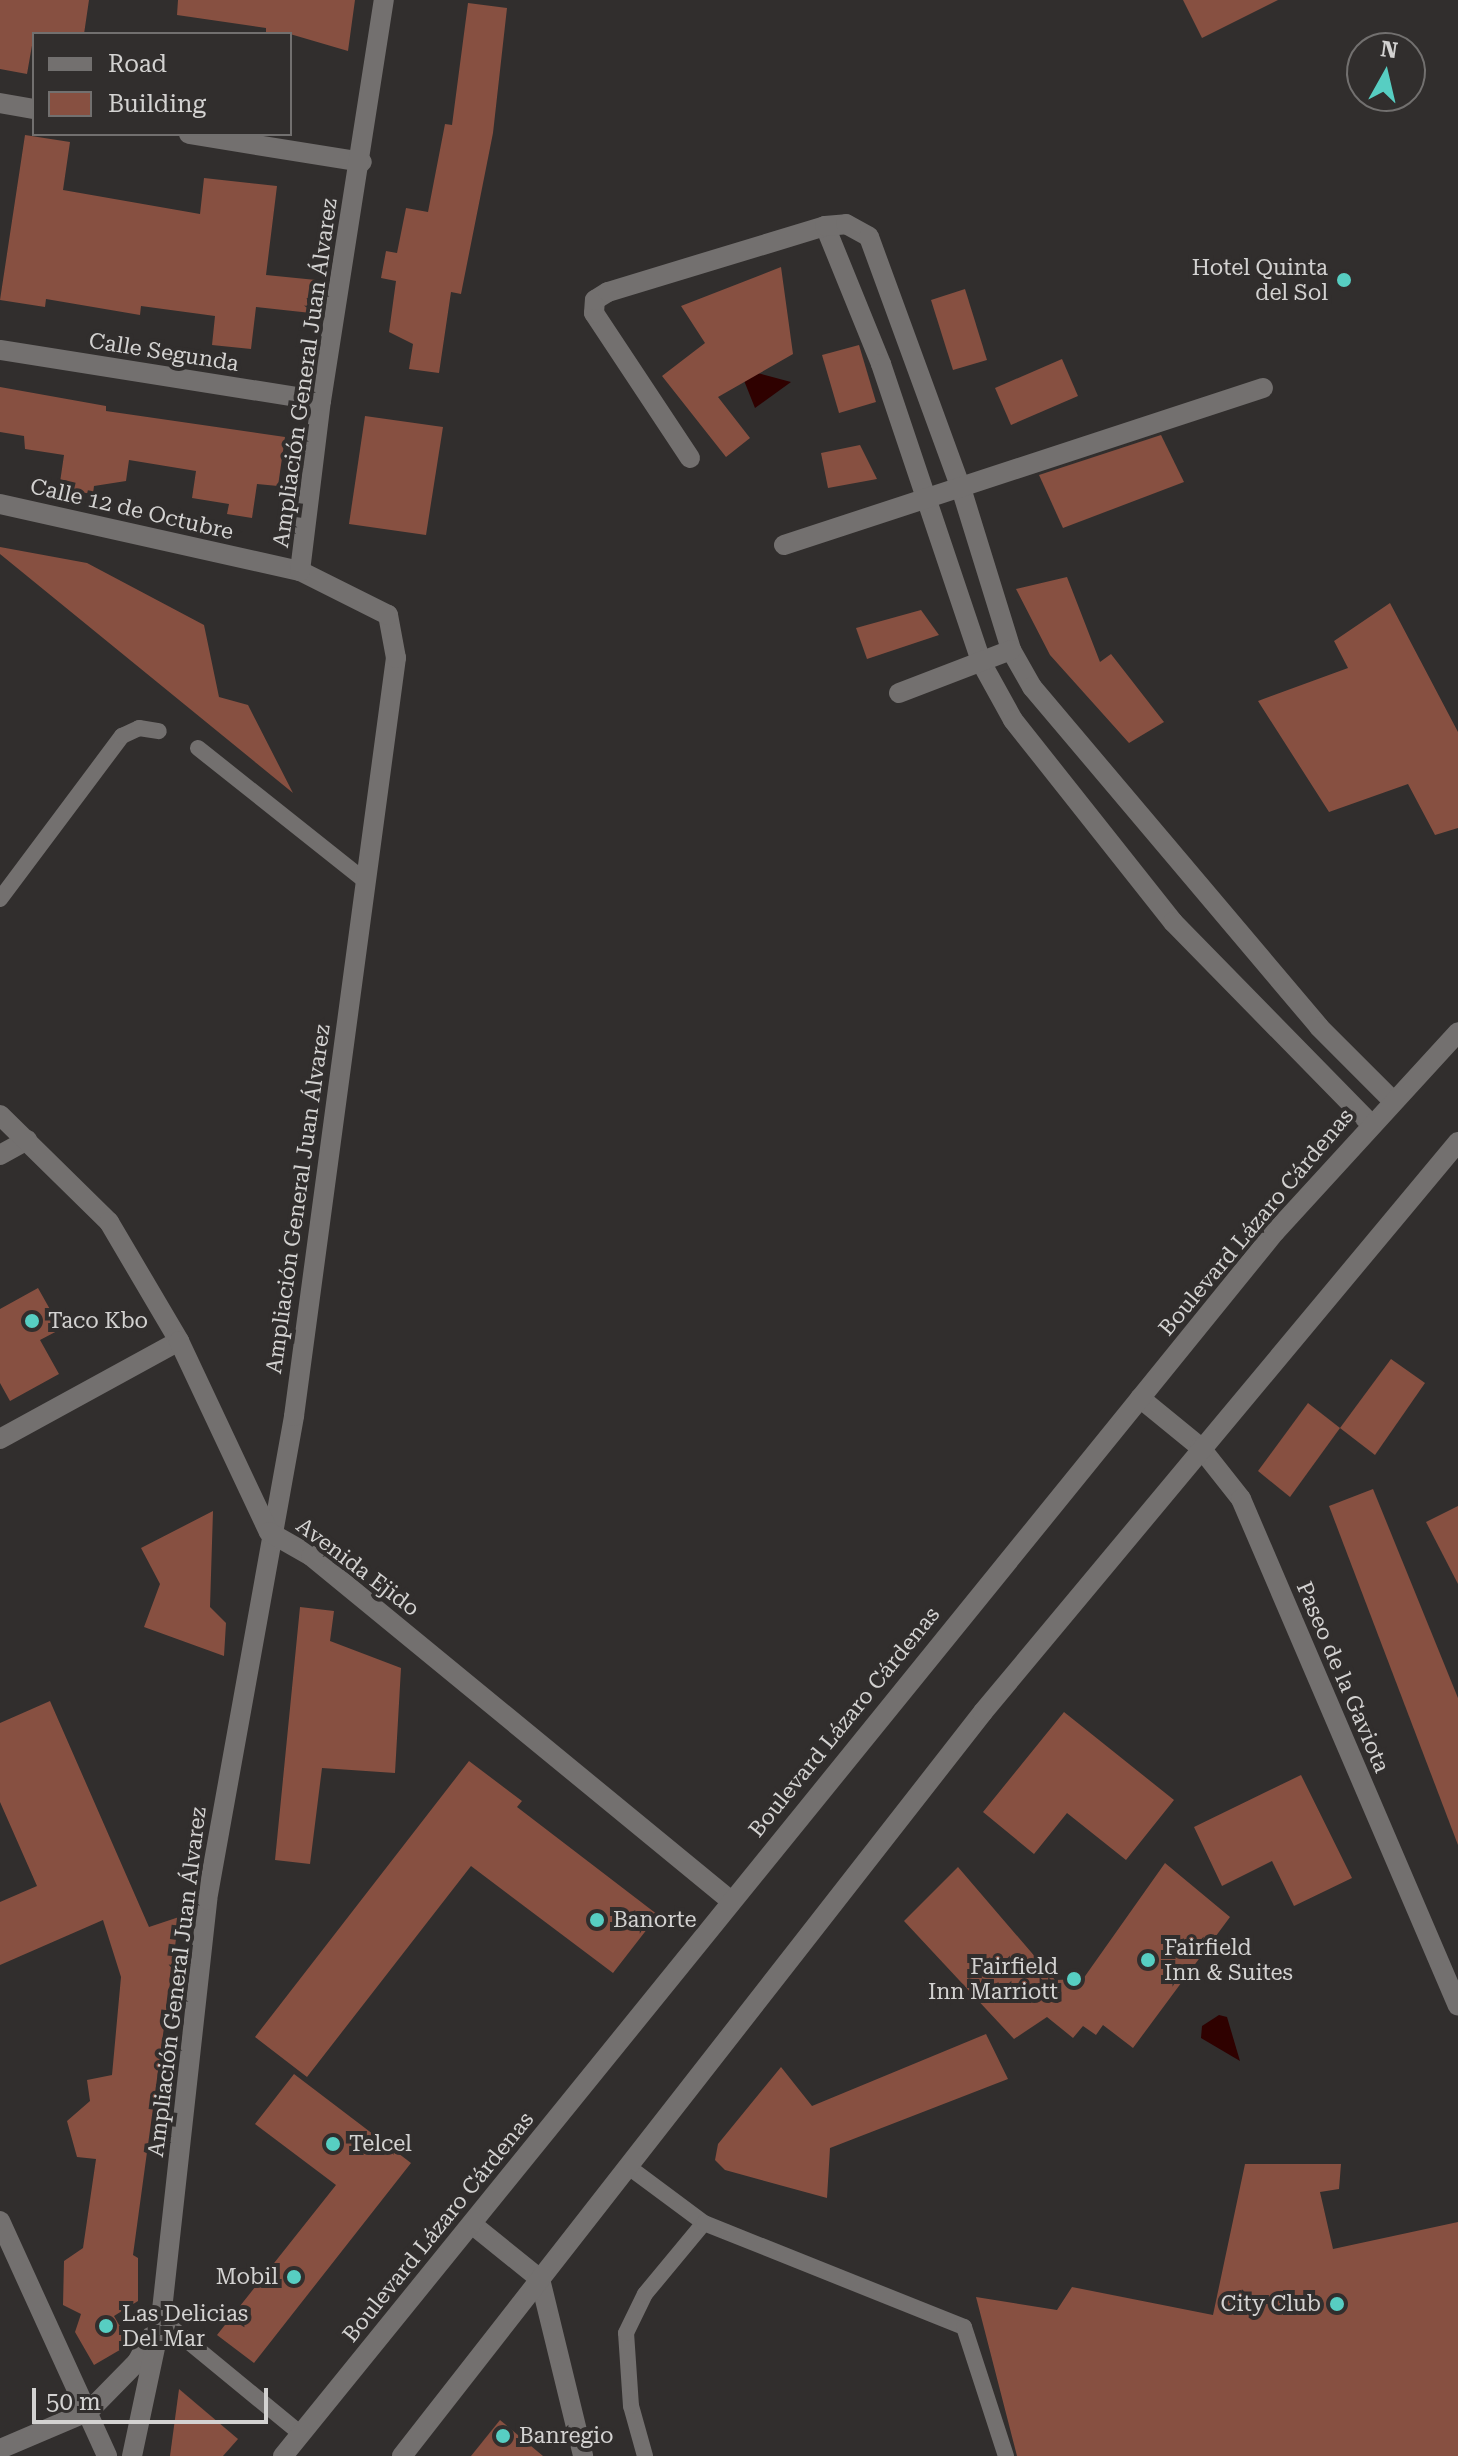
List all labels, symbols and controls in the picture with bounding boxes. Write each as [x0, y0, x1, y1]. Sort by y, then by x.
legend [32, 32, 292, 136]
north arrow [1346, 32, 1426, 112]
text: N [1379, 36, 1399, 63]
text: Road [108, 50, 167, 78]
text: Building [108, 90, 206, 118]
street label: Ampliación General Juan Álvarez [267, 197, 343, 549]
place label: Hotel Quinta del Sol [1192, 254, 1328, 306]
marker: Hotel Quinta del Sol [1335, 271, 1353, 289]
street label: Calle Segunda [87, 327, 241, 377]
street label: Calle 12 de Octubre [28, 473, 236, 545]
street label: Ampliación General Juan Álvarez [260, 1023, 336, 1375]
street label: Boulevard Lázaro Cárdenas [1153, 1103, 1359, 1341]
place label: Taco Kbo [48, 1308, 148, 1334]
marker: Taco Kbo [23, 1312, 41, 1330]
street label: Avenida Ejido [291, 1512, 425, 1622]
street label: Paseo de la Gaviota [1291, 1577, 1395, 1777]
street label: Boulevard Lázaro Cárdenas [743, 1602, 945, 1842]
street label: Ampliación General Juan Álvarez [142, 1806, 212, 2158]
place label: Banorte [613, 1907, 697, 1933]
marker: Banorte [588, 1911, 606, 1929]
place label: Fairfield Inn & Suites [1164, 1934, 1293, 1986]
marker: Fairfield Inn & Suites [1139, 1951, 1157, 1969]
place label: Fairfield Inn Marriott [928, 1953, 1058, 2004]
marker: Fairfield Inn Marriott [1065, 1970, 1083, 1988]
street label: Boulevard Lázaro Cárdenas [337, 2107, 539, 2347]
place label: Telcel [349, 2131, 412, 2157]
marker: Telcel [324, 2135, 342, 2153]
place label: Mobil [216, 2264, 278, 2290]
marker: Mobil [285, 2268, 303, 2286]
place label: City Club [1221, 2291, 1321, 2317]
marker: City Club [1328, 2295, 1346, 2313]
place label: Las Delicias Del Mar [122, 2300, 248, 2352]
marker: Las Delicias Del Mar [97, 2317, 115, 2335]
scale bar [36, 2372, 272, 2422]
text: 50 m [46, 2388, 101, 2416]
place label: Banregio [519, 2423, 614, 2449]
marker: Banregio [494, 2427, 512, 2445]

